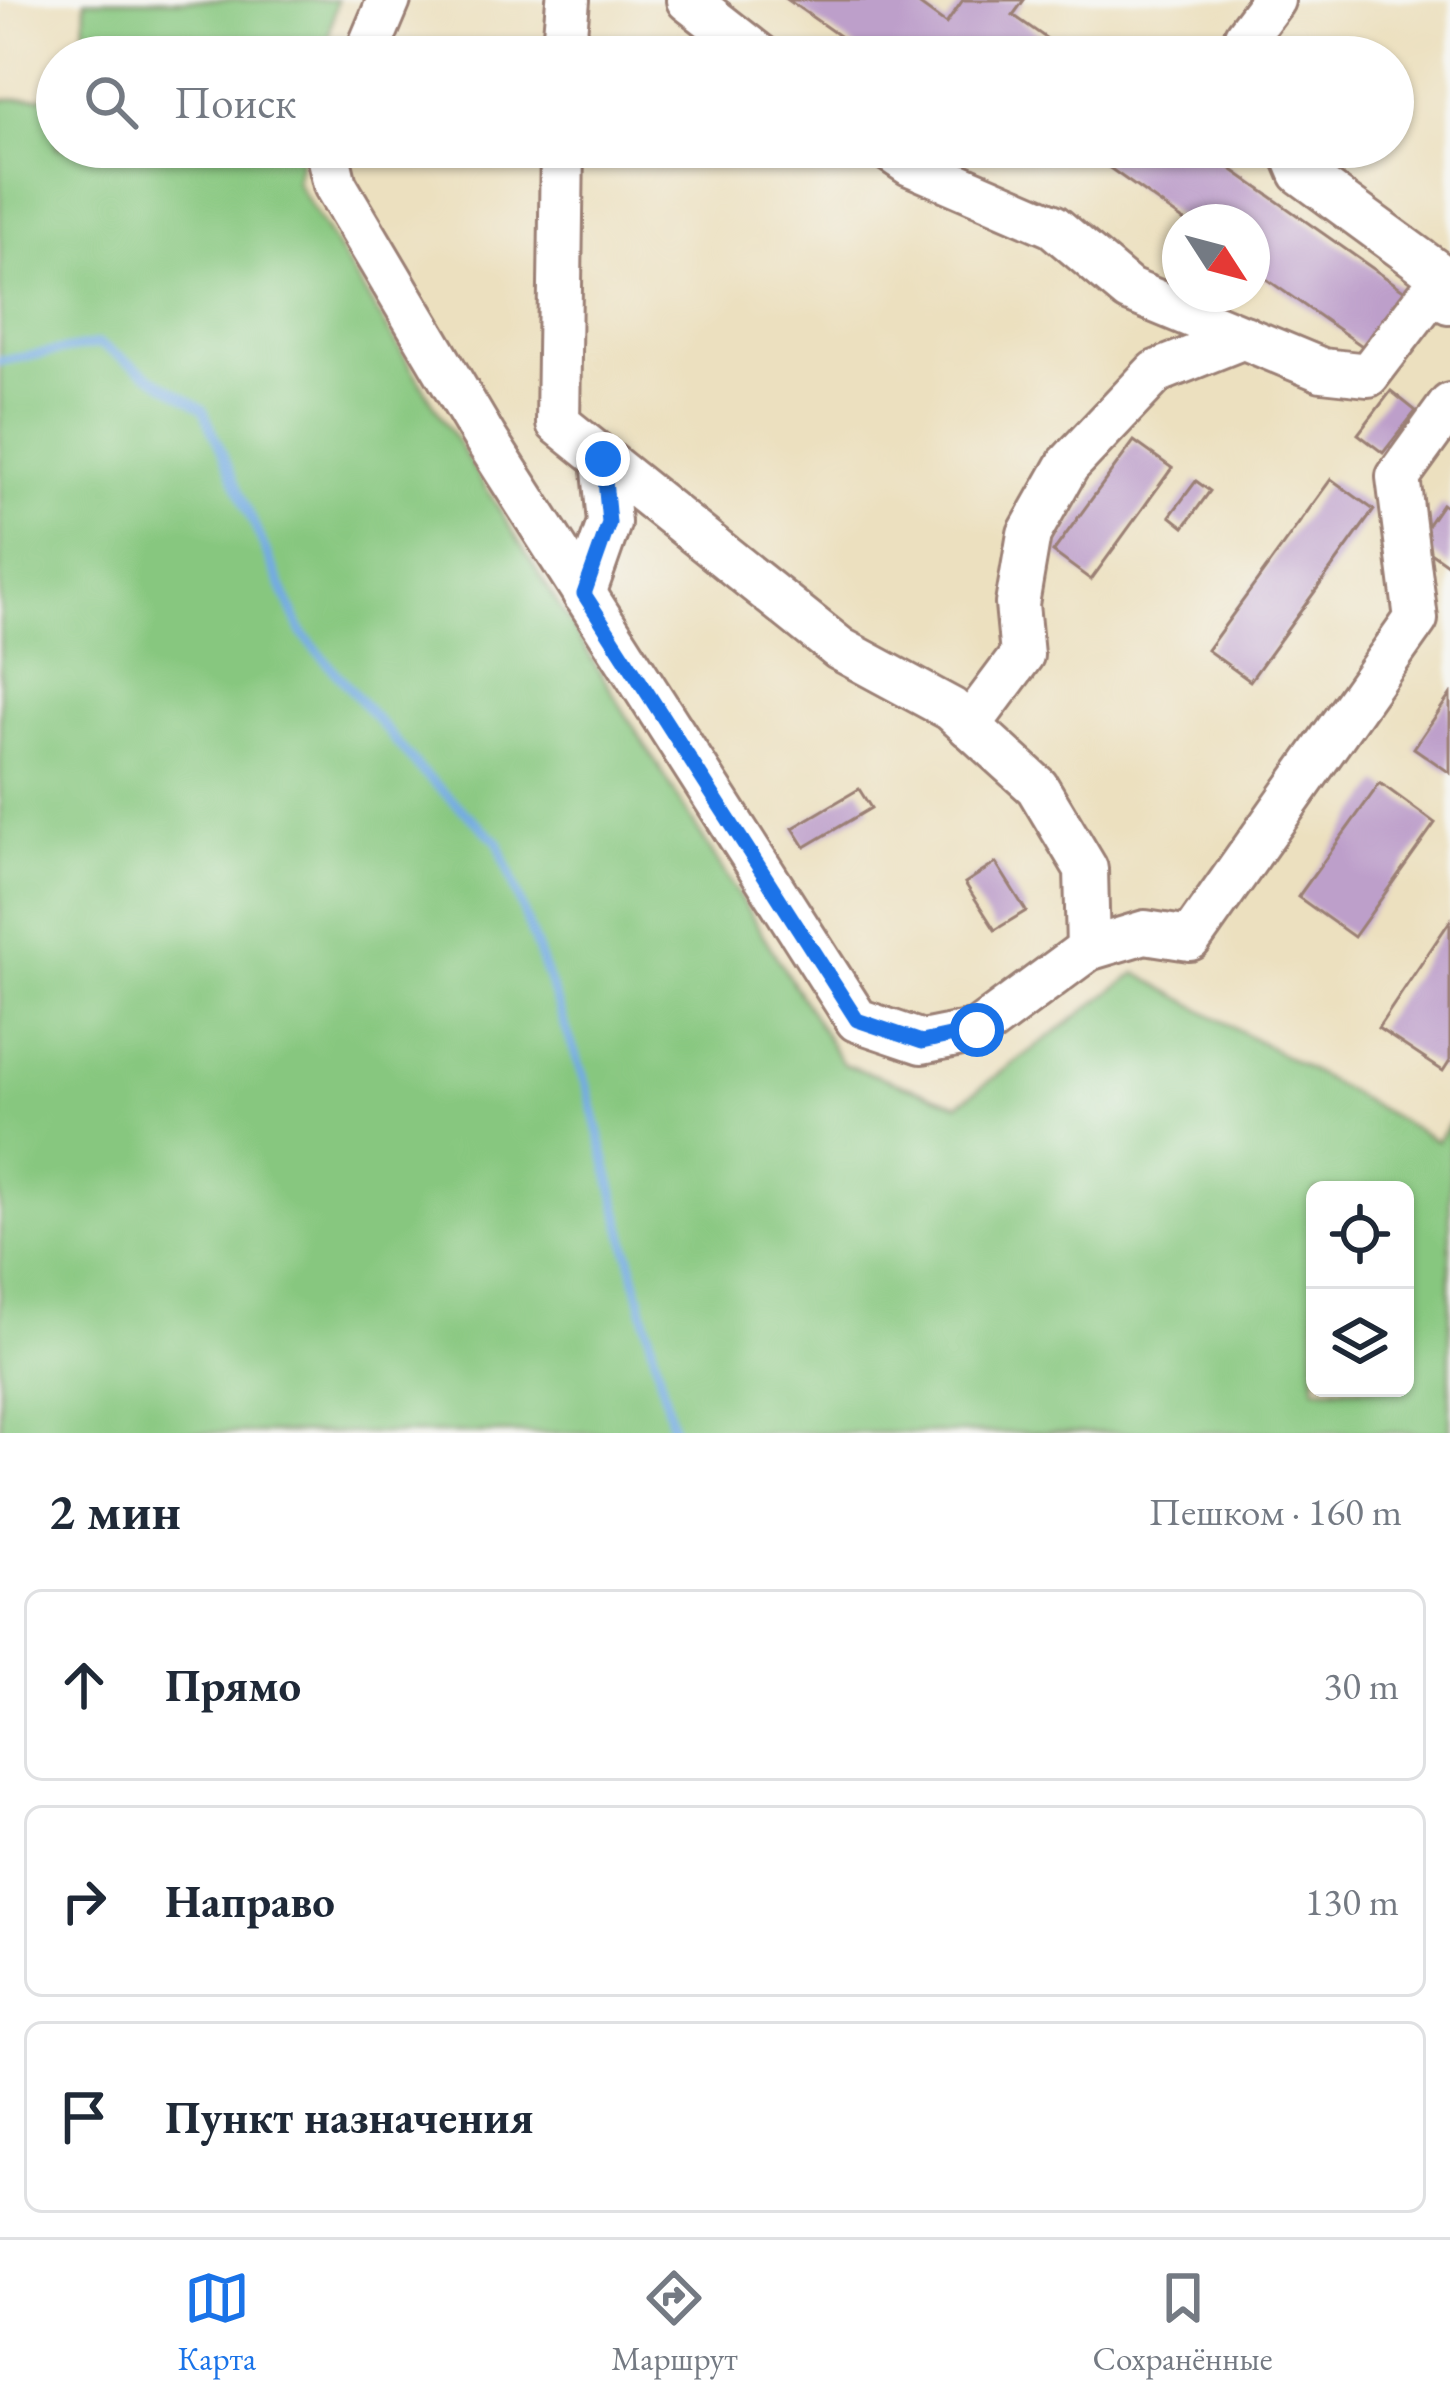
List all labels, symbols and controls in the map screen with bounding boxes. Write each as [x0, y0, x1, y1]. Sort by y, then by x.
search box [36, 36, 1414, 168]
icon: search [78, 69, 144, 135]
text: Поиск [174, 73, 296, 131]
north arrow [1162, 204, 1270, 312]
route end [576, 432, 630, 486]
route start [950, 1003, 1004, 1057]
map controls [1306, 1181, 1414, 1397]
button: locate [1306, 1181, 1414, 1289]
button: layers [1306, 1289, 1414, 1397]
text: 2 мин [48, 1478, 181, 1544]
text: Пешком · 160 m [1149, 1486, 1402, 1537]
icon: ahead [51, 1652, 117, 1718]
text: Прямо [165, 1656, 301, 1714]
text: 30 m [1323, 1660, 1399, 1711]
icon: right [51, 1868, 117, 1934]
text: Направо [165, 1872, 335, 1930]
text: 130 m [1305, 1876, 1399, 1927]
icon: arrive [51, 2084, 117, 2150]
text: Пункт назначения [165, 2088, 534, 2146]
tab: Карта [177, 2265, 256, 2380]
tab: Маршрут [611, 2265, 738, 2380]
tab: Сохранённые [1093, 2265, 1273, 2380]

